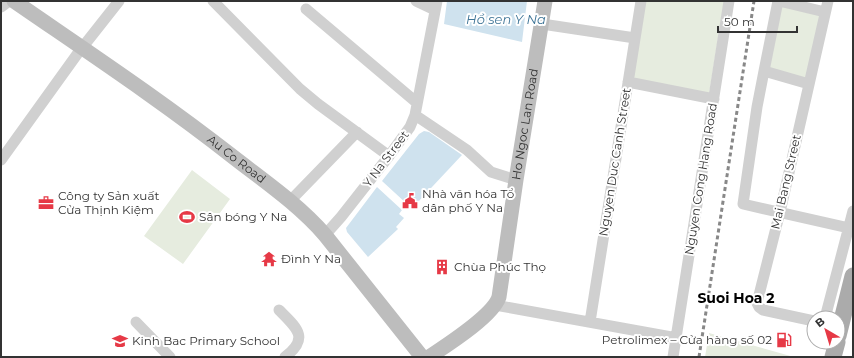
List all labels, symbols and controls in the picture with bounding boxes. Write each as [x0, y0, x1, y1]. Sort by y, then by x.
scale bar [718, 8, 797, 34]
water label: Hồ sen Y Na [466, 11, 546, 27]
text: 50 m [724, 14, 755, 29]
street label: Ho Ngoc Lan Road [508, 67, 541, 181]
street label: Nguyen Duc Canh Street [595, 87, 634, 237]
street label: Nguyen Cong Hang Road [681, 102, 720, 256]
street label: Y Na Street [359, 127, 412, 190]
street label: Au Co Road [204, 132, 269, 186]
street label: Mai Bang Street [767, 133, 804, 231]
place label: Nhà văn hóa Tổ dân phố Y Na [422, 186, 514, 215]
place label: Công ty Sản xuất Cửa Thịnh Kiệm [58, 188, 159, 217]
public building icon: Nhà văn hóa Tổ dân phố Y Na [401, 192, 419, 210]
office icon: Công ty Sản xuất Cửa Thịnh Kiệm [37, 194, 55, 212]
sports icon: Sân bóng Y Na [178, 208, 196, 226]
place label: Sân bóng Y Na [199, 209, 287, 224]
temple icon: Đình Y Na [260, 250, 278, 268]
place label: Đình Y Na [281, 251, 341, 266]
building icon: Chùa Phúc Thọ [433, 258, 451, 276]
place label: Chùa Phúc Thọ [454, 259, 546, 274]
district label: Suoi Hoa 2 [697, 289, 775, 307]
north arrow [806, 310, 846, 350]
text: B [812, 314, 827, 330]
fuel station icon: Petrolimex – Cửa hàng số 02 [775, 331, 793, 349]
school or university icon: Kinh Bac Primary School [111, 332, 129, 350]
place label: Petrolimex – Cửa hàng số 02 [602, 332, 772, 347]
place label: Kinh Bac Primary School [132, 333, 280, 348]

